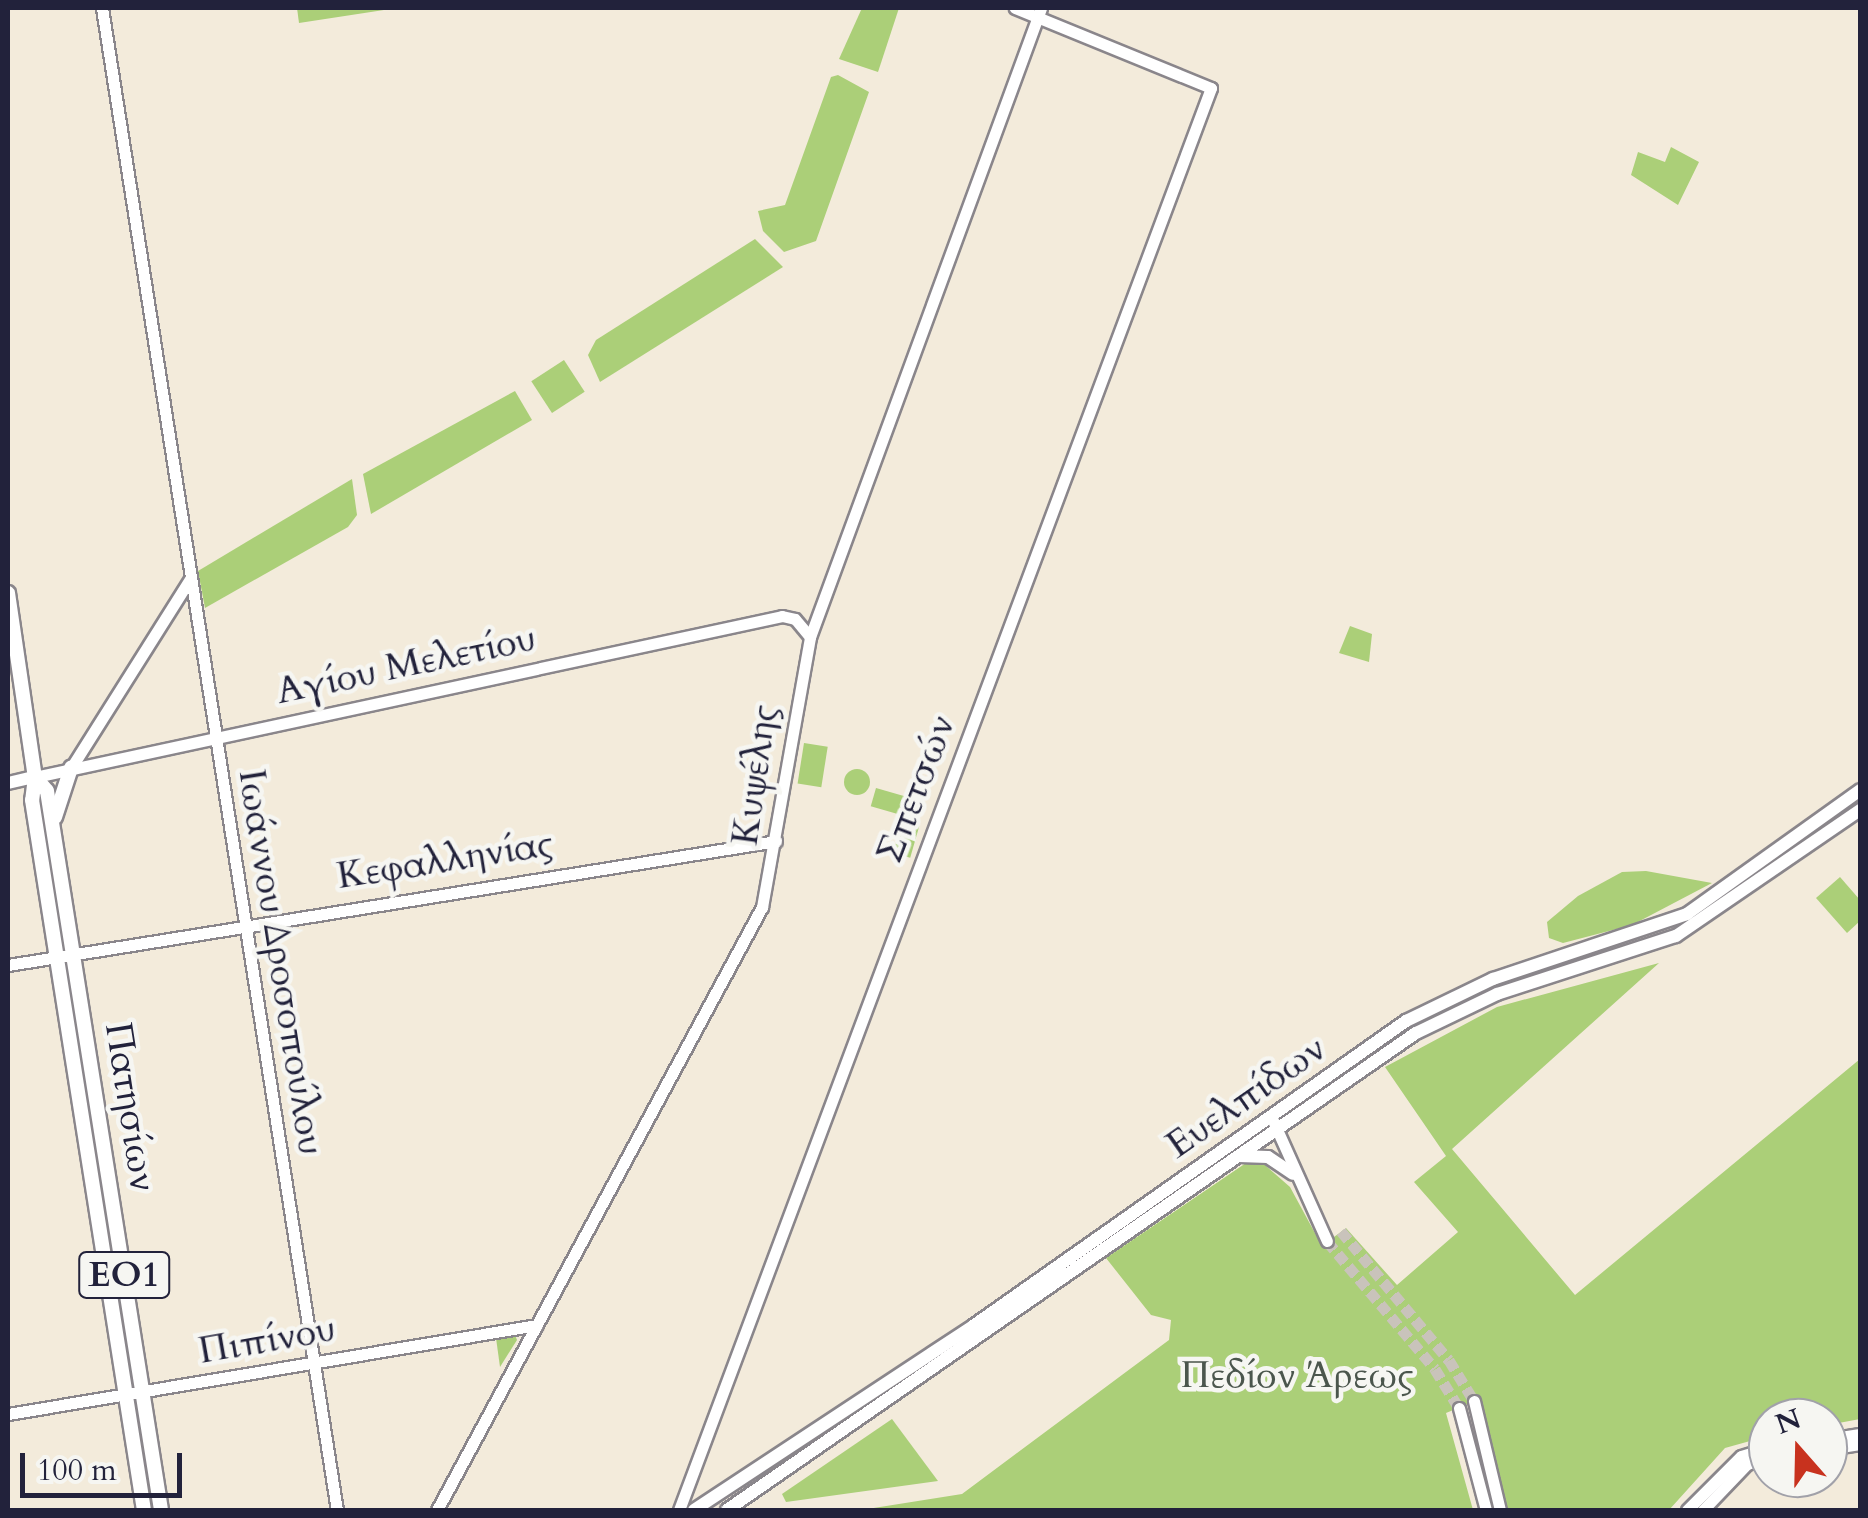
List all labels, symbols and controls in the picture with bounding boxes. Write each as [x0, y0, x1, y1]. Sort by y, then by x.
street label: Αγίου Μελετίου [272, 615, 540, 715]
street label: Κυψέλης [723, 702, 787, 848]
street label: Σπετσών [867, 709, 965, 869]
street label: Ιωάννου Δροσοπούλου [228, 766, 334, 1158]
street label: Κεφαλληνίας [334, 820, 556, 900]
street label: Πατησίων [94, 1019, 166, 1195]
street label: Ευελπίδων [1158, 1026, 1334, 1168]
road number: ΕΟ1 [76, 1245, 172, 1305]
street label: Πιπίνου [195, 1306, 339, 1374]
park label: Πεδίον Άρεως [1181, 1353, 1413, 1399]
north arrow [1748, 1398, 1848, 1498]
text: N [1771, 1400, 1806, 1444]
scale bar [25, 1433, 188, 1495]
text: 100 m [37, 1450, 117, 1491]

